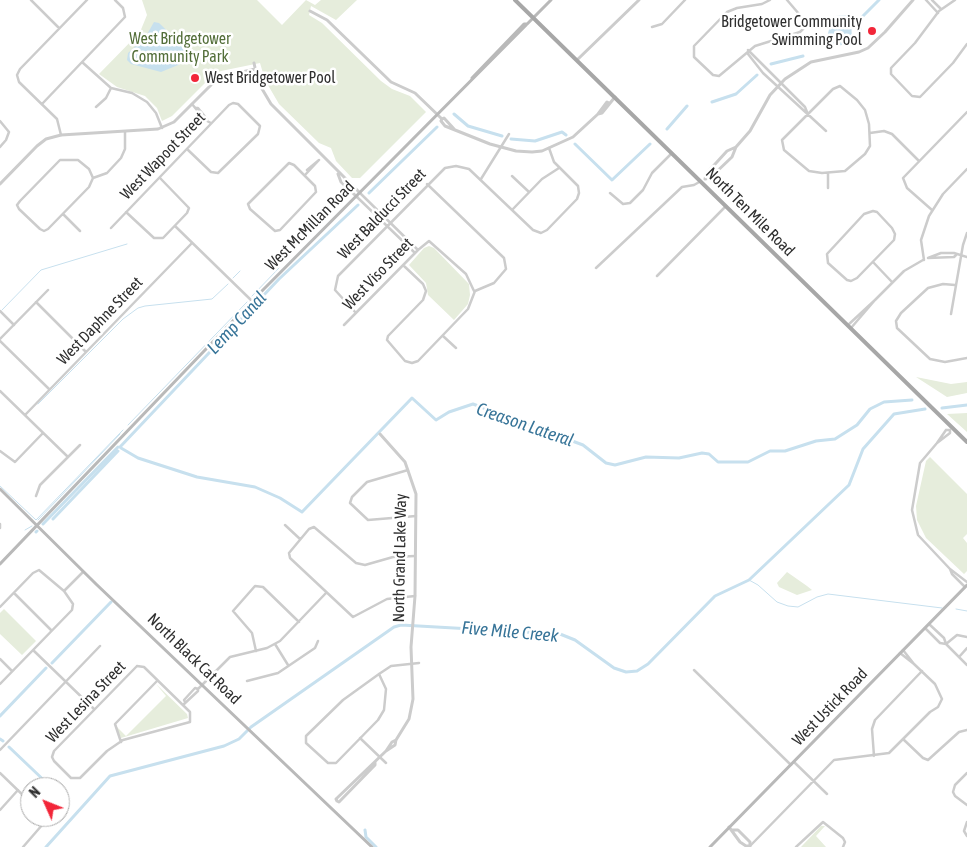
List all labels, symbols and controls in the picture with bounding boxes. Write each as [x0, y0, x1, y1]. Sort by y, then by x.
place label: Bridgetower Community Swimming Pool [721, 12, 862, 50]
marker: Bridgetower Community Swimming Pool [866, 25, 878, 37]
park label: West Bridgetower Community Park [129, 29, 231, 67]
place label: West Bridgetower Pool [205, 68, 336, 88]
marker: West Bridgetower Pool [189, 72, 201, 84]
street label: West Wapoot Street [117, 108, 209, 204]
street label: North Ten Mile Road [702, 164, 798, 260]
street label: West Balducci Street [334, 165, 430, 263]
street label: West McMillan Road [261, 177, 359, 275]
street label: West Viso Street [339, 234, 417, 314]
street label: West Daphne Street [53, 273, 147, 369]
water label: Lemp Canal [203, 287, 271, 359]
water label: Creason Lateral [474, 398, 576, 452]
street label: North Grand Lake Way [389, 493, 411, 623]
street label: North Black Cat Road [143, 610, 245, 708]
water label: Five Mile Creek [461, 617, 559, 647]
street label: West Lesina Street [42, 657, 130, 747]
street label: West Ustick Road [788, 664, 872, 750]
north arrow [20, 777, 70, 827]
text: N [26, 784, 44, 801]

